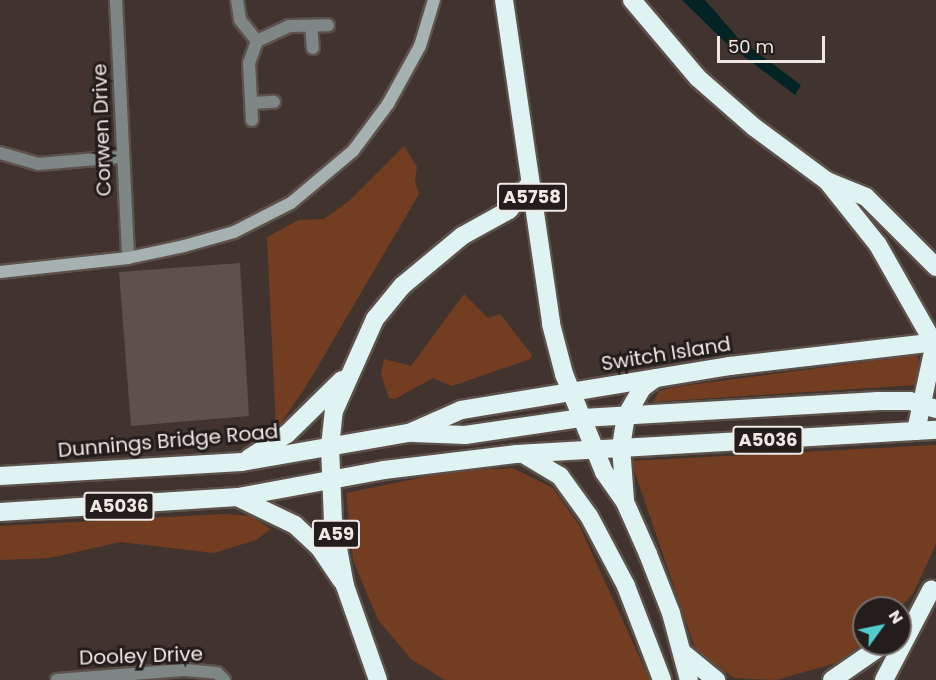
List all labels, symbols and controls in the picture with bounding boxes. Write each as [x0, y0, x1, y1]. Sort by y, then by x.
scale bar [720, 24, 828, 62]
text: 50 m [728, 34, 774, 59]
street label: Corwen Drive [88, 63, 116, 197]
road number: A5758 [496, 182, 568, 212]
street label: Switch Island [600, 332, 732, 376]
street label: Dunnings Bridge Road [57, 419, 279, 463]
road number: A5036 [732, 425, 804, 455]
road number: A5036 [83, 491, 155, 521]
road number: A59 [310, 519, 362, 549]
north arrow [852, 596, 912, 656]
text: N [883, 606, 909, 628]
street label: Dooley Drive [79, 642, 203, 670]

